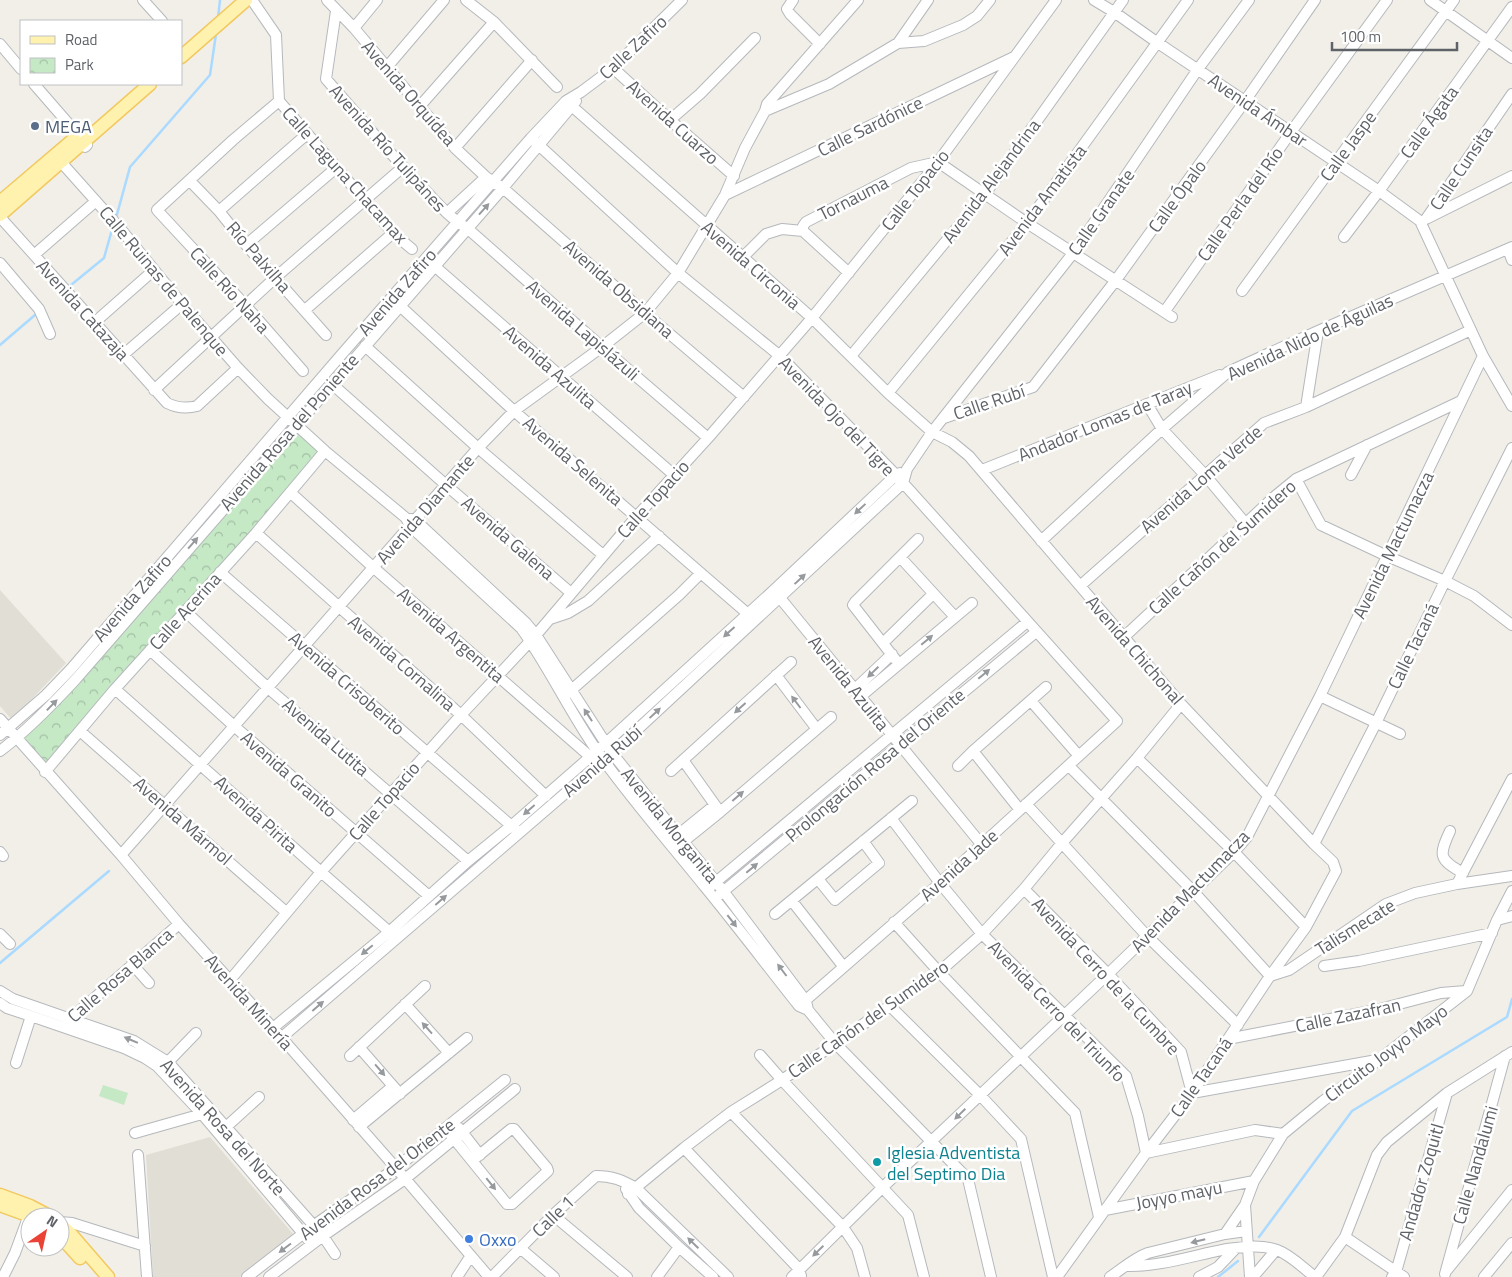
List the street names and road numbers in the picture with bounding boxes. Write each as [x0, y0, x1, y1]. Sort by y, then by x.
street label: Calle Zafiro [593, 8, 673, 86]
street label: Avenida Orquídea [355, 34, 463, 152]
street label: Avenida Ámbar [1203, 67, 1313, 153]
street label: Avenida Cuarzo [621, 73, 725, 171]
street label: Avenida Río Tulipánes [323, 78, 453, 218]
street label: Calle Ágata [1393, 80, 1465, 164]
street label: Calle Sardónice [813, 89, 927, 163]
street label: Calle Laguna Chacamax [276, 100, 414, 250]
street label: Calle Jaspe [1313, 105, 1383, 187]
street label: Avenida Alejandrina [935, 113, 1047, 249]
street label: Calle Cunsita [1423, 120, 1499, 216]
street label: Avenida Amatista [991, 139, 1093, 261]
street label: Calle Perla del Río [1190, 141, 1290, 267]
street label: Calle Topacio [874, 143, 956, 237]
street label: Calle Ópalo [1141, 154, 1213, 238]
street label: Calle Granate [1061, 163, 1141, 261]
street label: Tornauma [813, 169, 893, 227]
street label: Calle Ruinas de Palenque [93, 200, 235, 362]
street label: Avenida Circonia [695, 214, 807, 316]
street label: Río Palxilha [220, 215, 298, 299]
street label: Avenida Obsidiana [558, 233, 680, 345]
street label: Calle Río Naha [184, 241, 276, 339]
street label: Avenida Zafiro [351, 242, 443, 342]
street label: Avenida Catazaja [30, 253, 136, 367]
street label: Avenida Lapislázuli [520, 273, 646, 387]
street label: Avenida Nido de Águilas [1222, 287, 1398, 387]
street label: Avenida Azulita [497, 319, 603, 415]
street label: Avenida Rosa del Poniente [213, 348, 365, 516]
street label: Avenida Ojo del Tigre [772, 350, 902, 482]
street label: Andador Lomas de Taray [1014, 374, 1197, 468]
street label: Calle Rubí [950, 376, 1030, 427]
street label: Avenida Selenita [517, 410, 629, 512]
street label: Avenida Loma Verde [1134, 418, 1268, 540]
street label: Avenida Diamante [370, 448, 480, 570]
street label: Calle Topacio [610, 454, 696, 544]
street label: Avenida Mactumacza [1346, 467, 1440, 623]
street label: Calle Cañón del Sumidero [1142, 473, 1302, 621]
street label: Avenida Galena [455, 490, 561, 586]
street label: Avenida Zafiro [86, 548, 178, 648]
street label: Calle Acerina [143, 566, 227, 656]
street label: Avenida Argentita [391, 581, 511, 689]
street label: Avenida Chichonal [1080, 589, 1190, 711]
street label: Calle Tacaná [1381, 598, 1445, 694]
street label: Avenida Cornalina [342, 609, 462, 717]
street label: Avenida Crisoberito [283, 625, 411, 741]
street label: Avenida Azulita [802, 629, 896, 737]
street label: Prolongación Rosa del Oriente [779, 682, 971, 848]
street label: Avenida Lutita [276, 691, 376, 783]
street label: Avenida Rubí [556, 717, 649, 803]
street label: Avenida Granito [235, 724, 343, 824]
street label: Calle Topacio [342, 755, 426, 847]
street label: Avenida Morganita [615, 761, 725, 889]
street label: Avenida Pirita [208, 769, 304, 859]
street label: Avenida Mármol [128, 770, 238, 872]
street label: Avenida Jade [914, 823, 1004, 907]
street label: Avenida Mactumacza [1124, 824, 1256, 958]
street label: Avenida Cerro de la Cumbre [1026, 891, 1186, 1061]
street label: Talismecate [1310, 892, 1400, 962]
street label: Calle Rosa Blanca [61, 921, 179, 1029]
street label: Avenida Cerro del Triunfo [982, 934, 1132, 1088]
street label: Avenida Minería [198, 948, 300, 1056]
street label: Calle Cañón del Sumidero [782, 953, 954, 1085]
street label: Calle Zazafran [1293, 991, 1403, 1039]
street label: Circuito Joyyo Mayo [1319, 998, 1453, 1108]
street label: Calle Tacaná [1163, 1031, 1239, 1123]
street label: Avenida Rosa del Norte [154, 1053, 292, 1201]
street label: Calle Nandalumi [1445, 1103, 1505, 1227]
street label: Avenida Rosa del Oriente [293, 1111, 461, 1247]
street label: Andador Zoquitl [1391, 1120, 1451, 1244]
street label: Joyyo mayu [1134, 1173, 1224, 1217]
street label: Calle 1 [526, 1189, 580, 1243]

